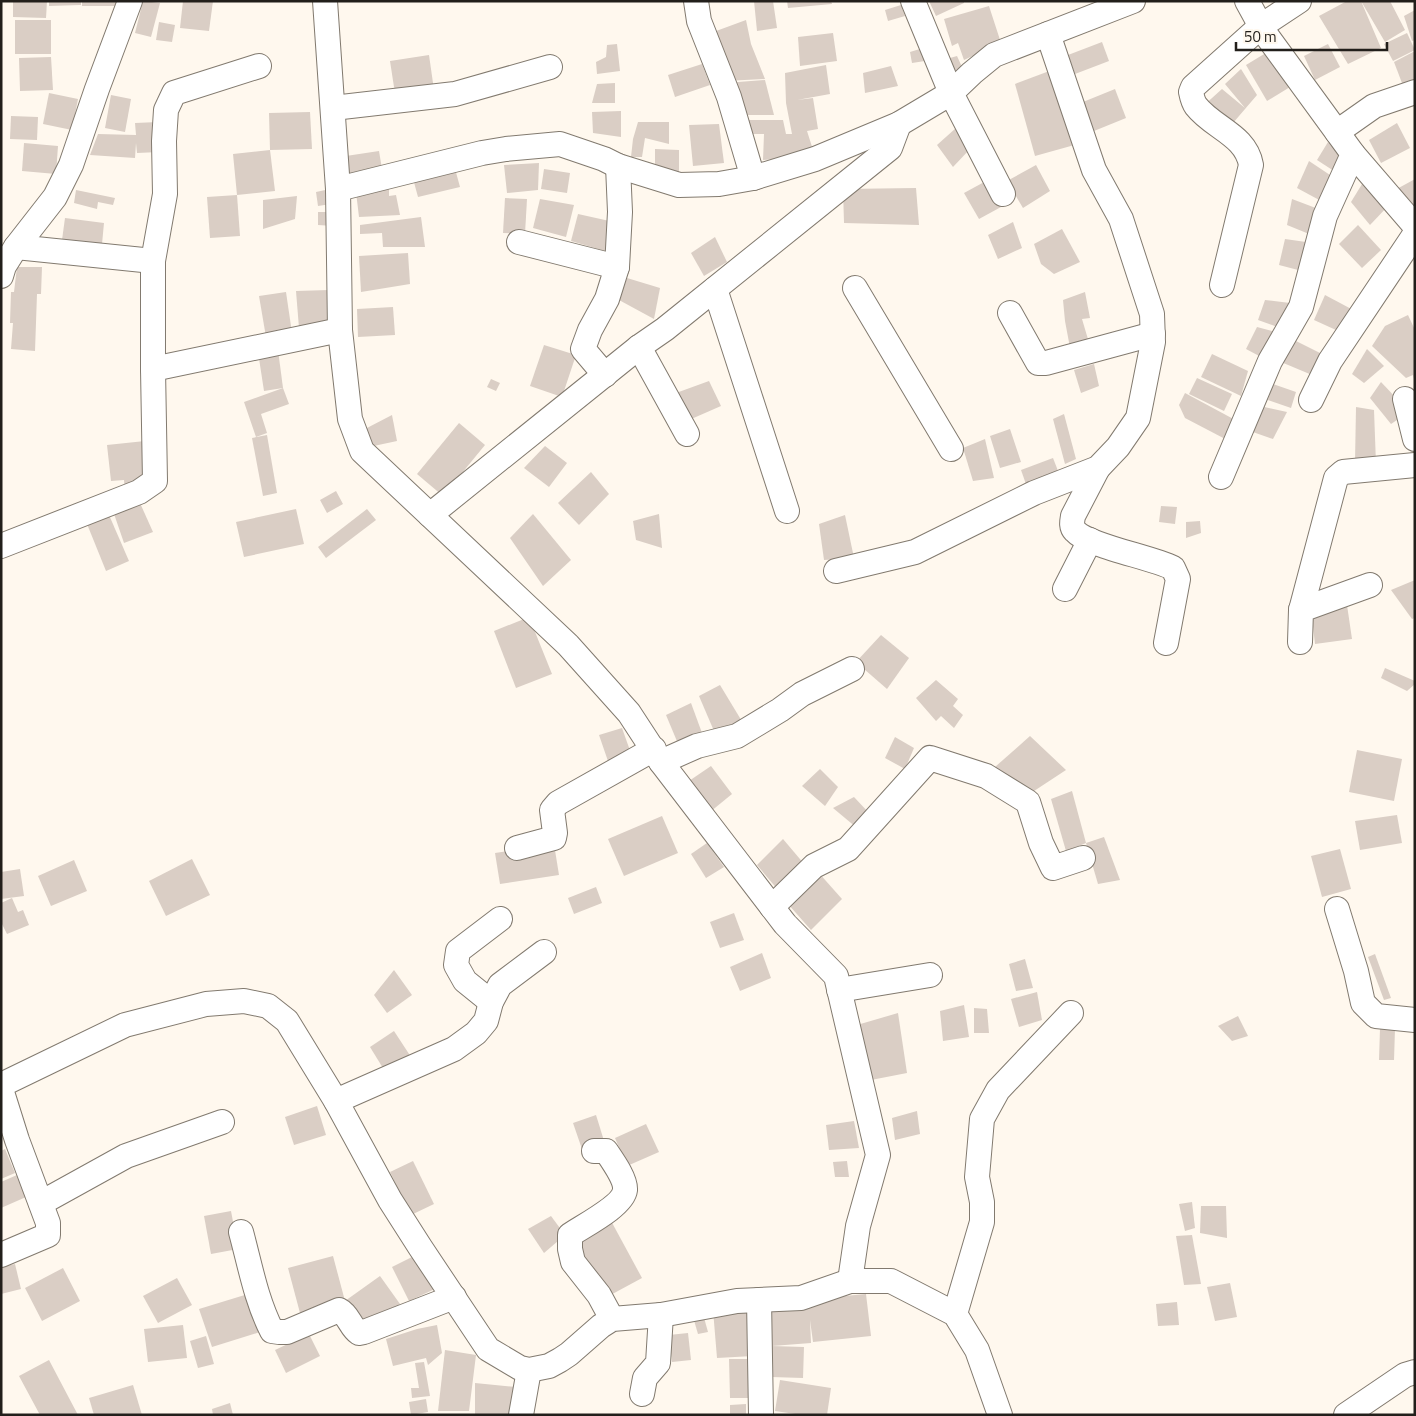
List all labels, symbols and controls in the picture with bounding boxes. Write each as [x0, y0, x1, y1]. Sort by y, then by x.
scale bar [1236, 20, 1387, 52]
text: 50 m [1244, 25, 1277, 48]

